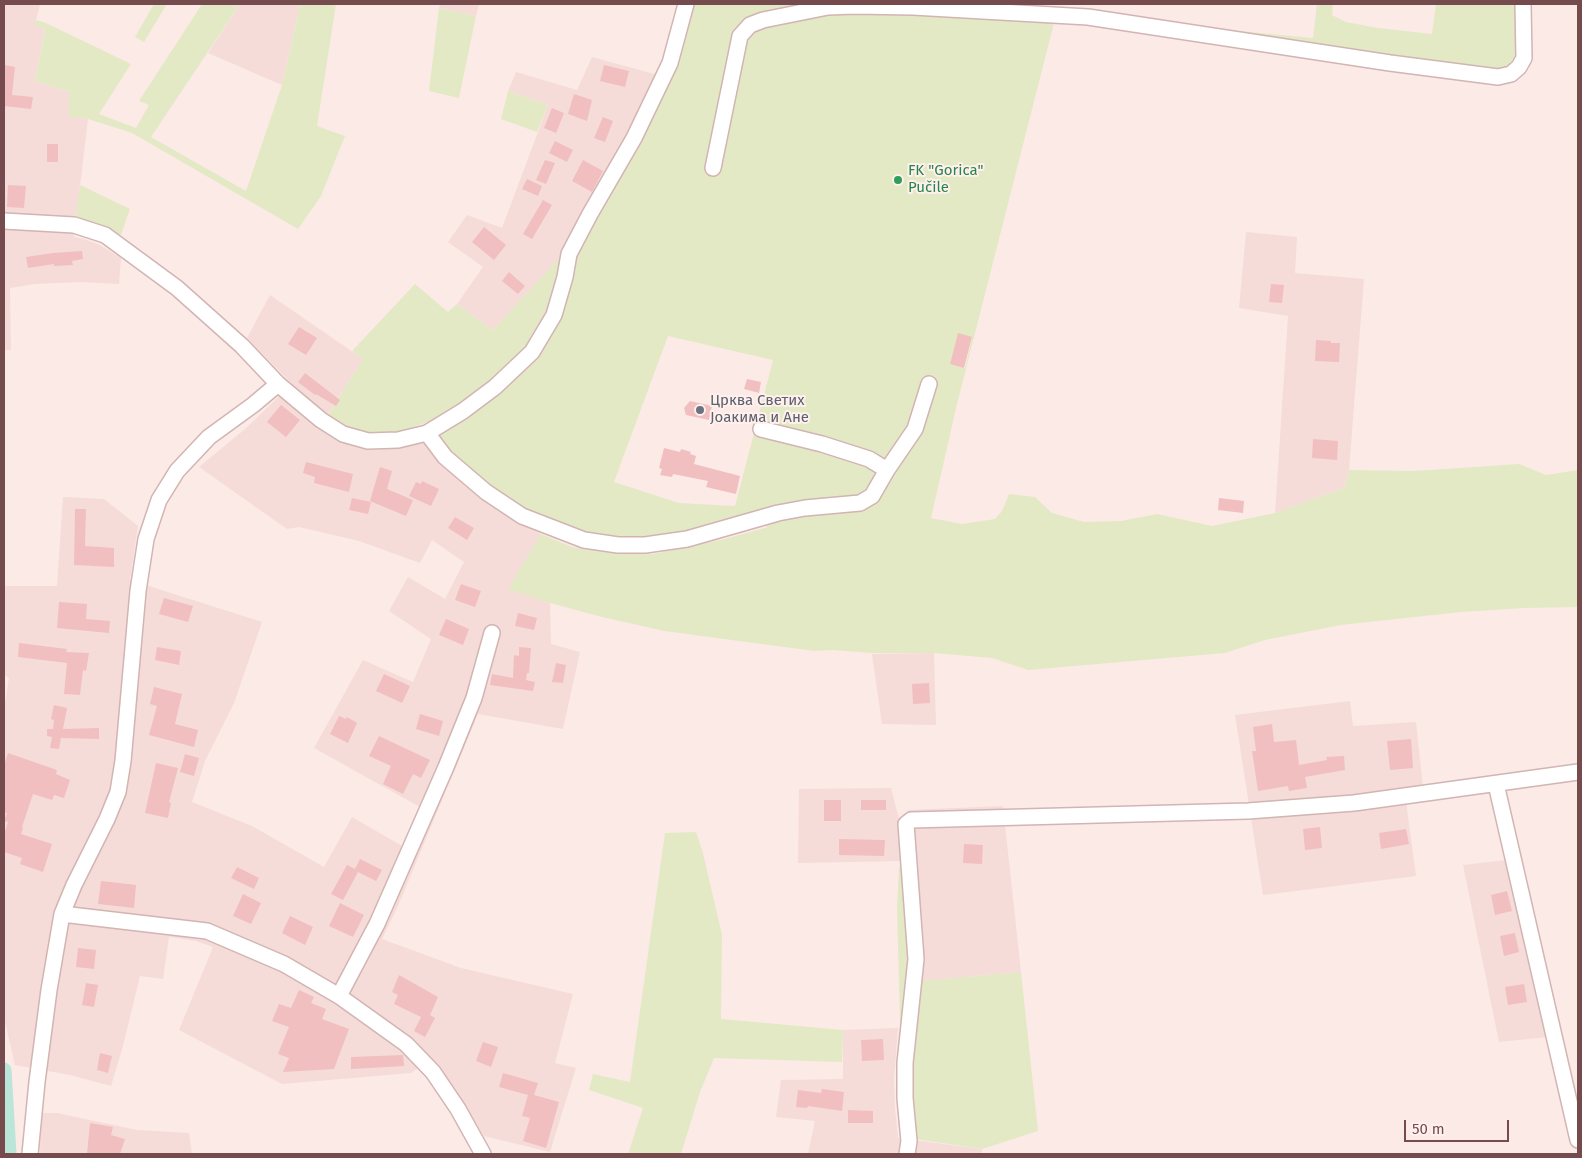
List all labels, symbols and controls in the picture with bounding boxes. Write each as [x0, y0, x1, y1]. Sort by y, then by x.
place label: FK "Gorica" Pučile [908, 162, 983, 197]
marker: FK "Gorica" Pučile [892, 174, 904, 186]
place label: Црква Светих Јоакима и Ане [710, 392, 809, 427]
marker: Црква Светих Јоакима и Ане [694, 404, 706, 416]
scale bar [1407, 1110, 1512, 1142]
text: 50 m [1412, 1120, 1445, 1138]

